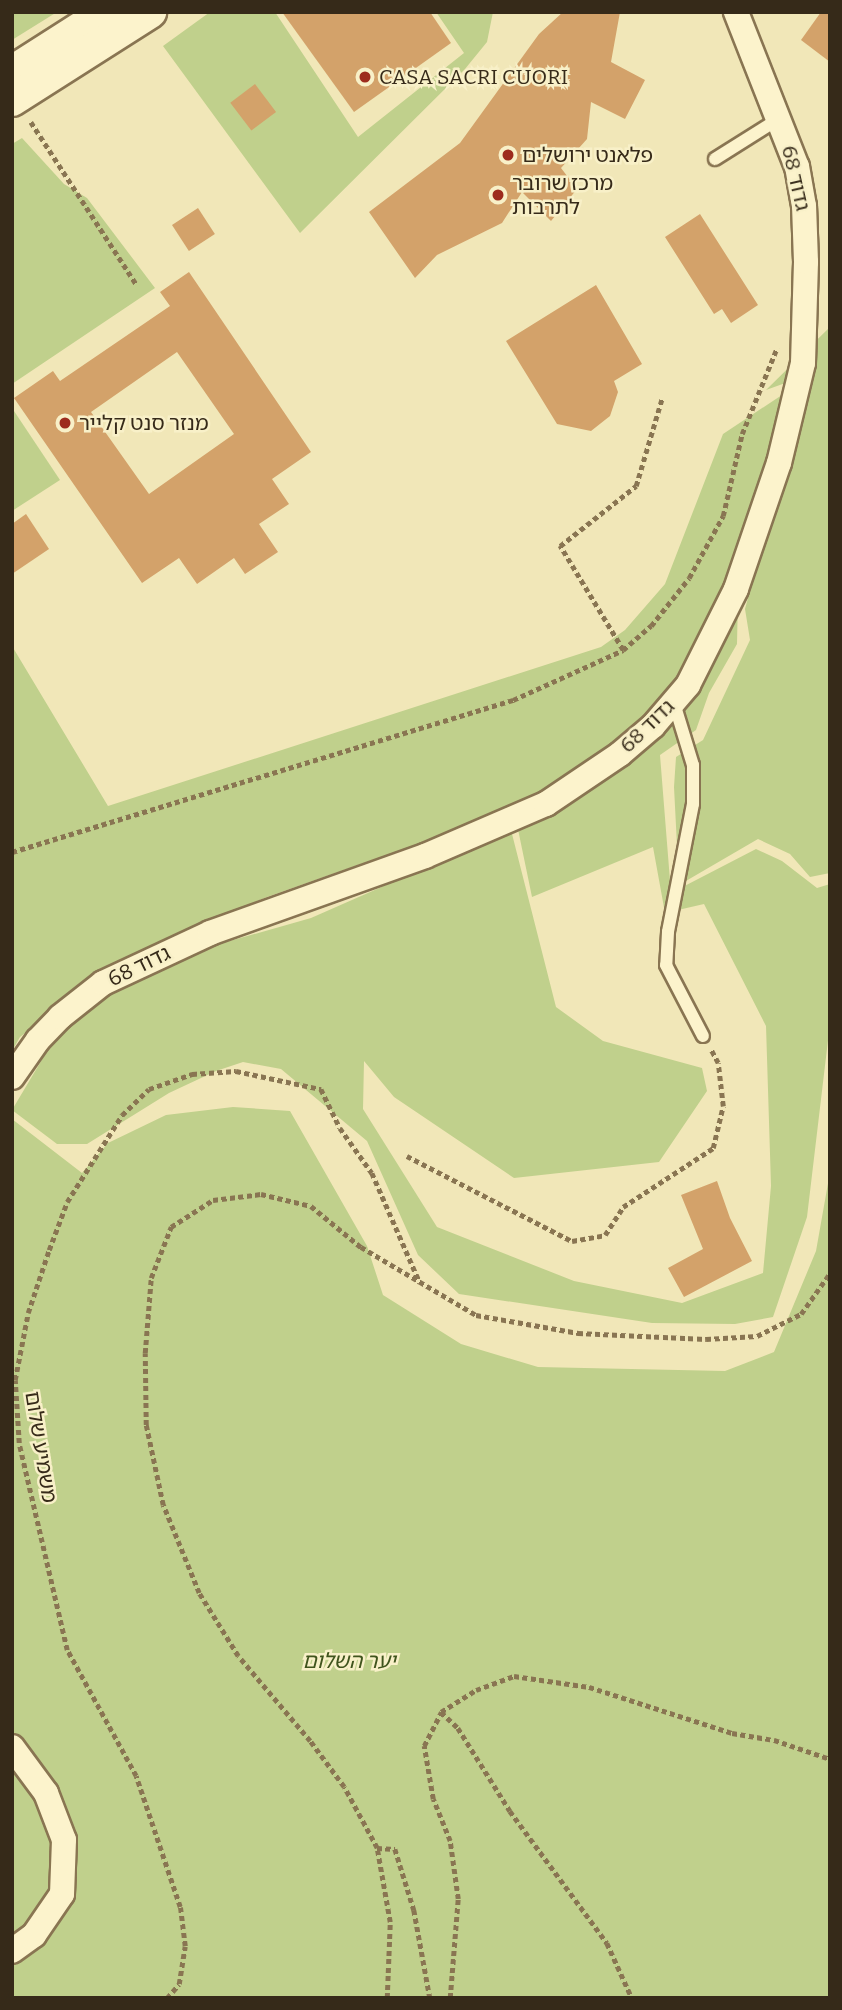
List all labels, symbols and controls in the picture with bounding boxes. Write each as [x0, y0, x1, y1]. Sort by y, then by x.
place label: CASA SACRI CUORI [379, 64, 568, 90]
marker: CASA SACRI CUORI [357, 69, 373, 85]
place label: פלאנט ירושלים [522, 142, 653, 168]
street label: גדוד 68 [776, 143, 816, 213]
marker: פלאנט ירושלים [500, 147, 516, 163]
place label: מרכז שרובר לתרבות [512, 170, 613, 220]
marker: מרכז שרובר לתרבות [490, 187, 506, 203]
place label: מנזר סנט קלייר [79, 410, 209, 436]
marker: מנזר סנט קלייר [57, 415, 73, 431]
street label: גדוד 68 [614, 694, 680, 758]
street label: גדוד 68 [104, 940, 174, 992]
street label: משמיע שלום [20, 1389, 62, 1505]
park label: יער השלום [302, 1648, 396, 1674]

